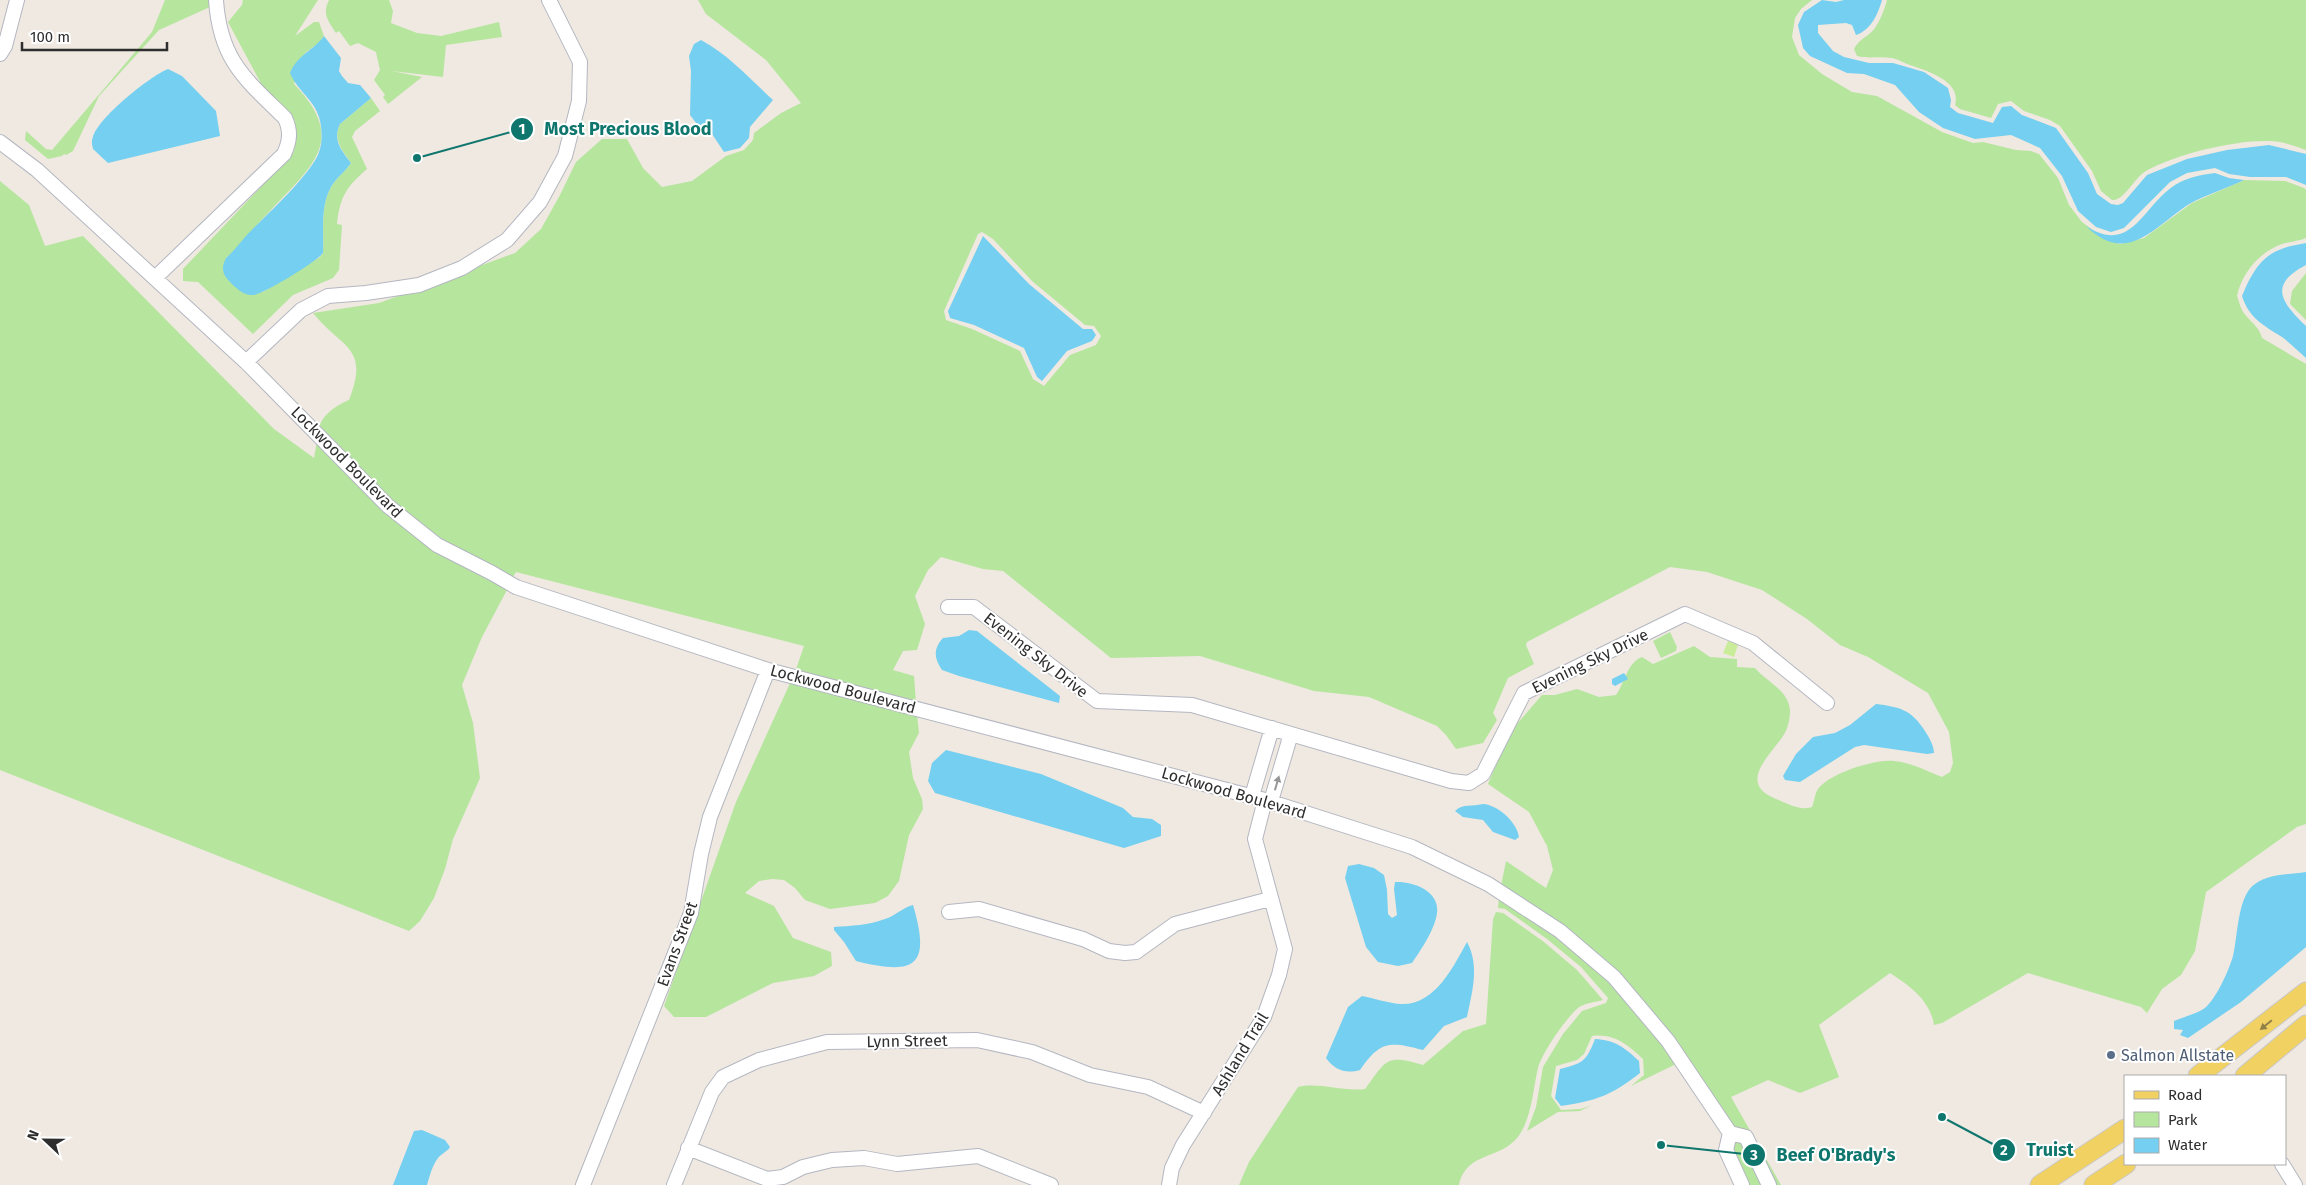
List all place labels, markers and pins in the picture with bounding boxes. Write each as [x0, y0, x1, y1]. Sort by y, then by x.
callout: Most Precious Blood [509, 112, 721, 145]
place label: Salmon Allstate [2121, 1046, 2234, 1065]
marker: Salmon Allstate [2105, 1049, 2117, 1061]
callout: Truist [1991, 1133, 2084, 1166]
callout: Beef O'Brady's [1741, 1139, 1905, 1172]

